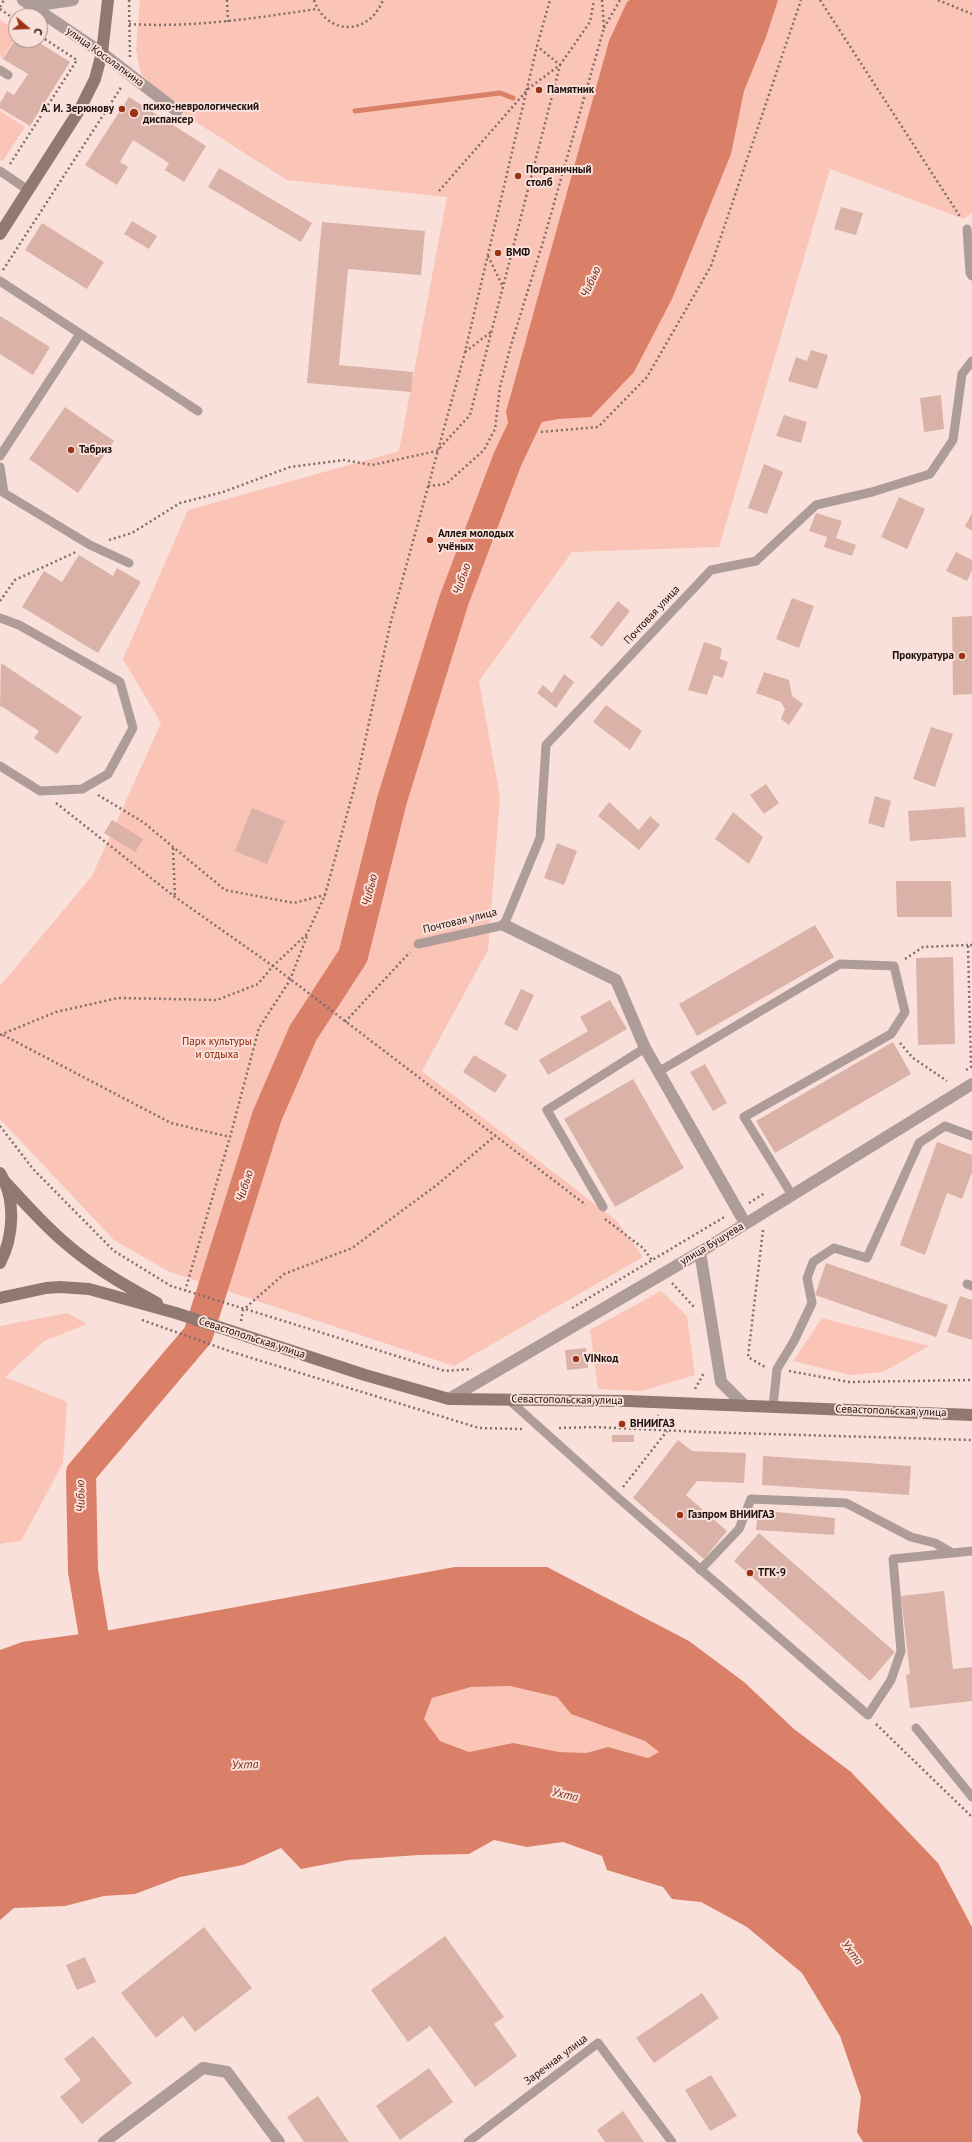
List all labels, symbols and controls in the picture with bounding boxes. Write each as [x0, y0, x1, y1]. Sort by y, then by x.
north arrow [8, 8, 48, 48]
street label: улица Косолапкина [64, 24, 146, 90]
text: С [31, 26, 46, 37]
place label: Памятник [547, 83, 594, 97]
marker: Памятник [534, 85, 544, 95]
place label: психо-неврологический диспансер [143, 100, 259, 126]
place label: А. И. Зерюнову [41, 102, 114, 116]
marker: А. И. Зерюнову [117, 104, 127, 114]
marker: психо-неврологический диспансер [128, 107, 140, 119]
place label: Пограничный столб [526, 163, 592, 189]
marker: Пограничный столб [513, 171, 523, 181]
place label: ВМФ [506, 246, 530, 260]
marker: ВМФ [493, 248, 503, 258]
water label: Чибью [578, 264, 604, 300]
place label: Табриз [79, 443, 112, 457]
marker: Табриз [66, 445, 76, 455]
place label: Аллея молодых учёных [438, 527, 514, 553]
marker: Аллея молодых учёных [425, 535, 435, 545]
water label: Чибью [450, 561, 474, 597]
street label: Почтовая улица [621, 583, 683, 647]
place label: Прокуратура [892, 649, 954, 663]
marker: Прокуратура [957, 651, 967, 661]
water label: Чибью [359, 872, 381, 908]
street label: Почтовая улица [422, 905, 498, 937]
park label: Парк культуры и отдыха [182, 1035, 252, 1061]
water label: Чибью [233, 1168, 257, 1204]
street label: улица Бушуева [678, 1220, 746, 1268]
street label: Севастопольская улица [197, 1315, 307, 1361]
place label: VINкод [584, 1352, 618, 1366]
marker: VINкод [571, 1354, 581, 1364]
street label: Севастопольская улица [511, 1392, 623, 1408]
street label: Севастопольская улица [835, 1402, 947, 1420]
place label: ВНИИГАЗ [630, 1417, 675, 1431]
marker: ВНИИГАЗ [617, 1419, 627, 1429]
water label: Чибью [74, 1480, 88, 1512]
place label: Газпром ВНИИГАЗ [688, 1508, 775, 1522]
marker: Газпром ВНИИГАЗ [675, 1510, 685, 1520]
place label: ТГК-9 [758, 1566, 786, 1580]
marker: ТГК-9 [745, 1568, 755, 1578]
water label: Ухта [231, 1757, 259, 1773]
water label: Ухта [550, 1785, 580, 1805]
water label: Ухта [838, 1938, 866, 1968]
street label: Заречная улица [522, 2032, 590, 2088]

